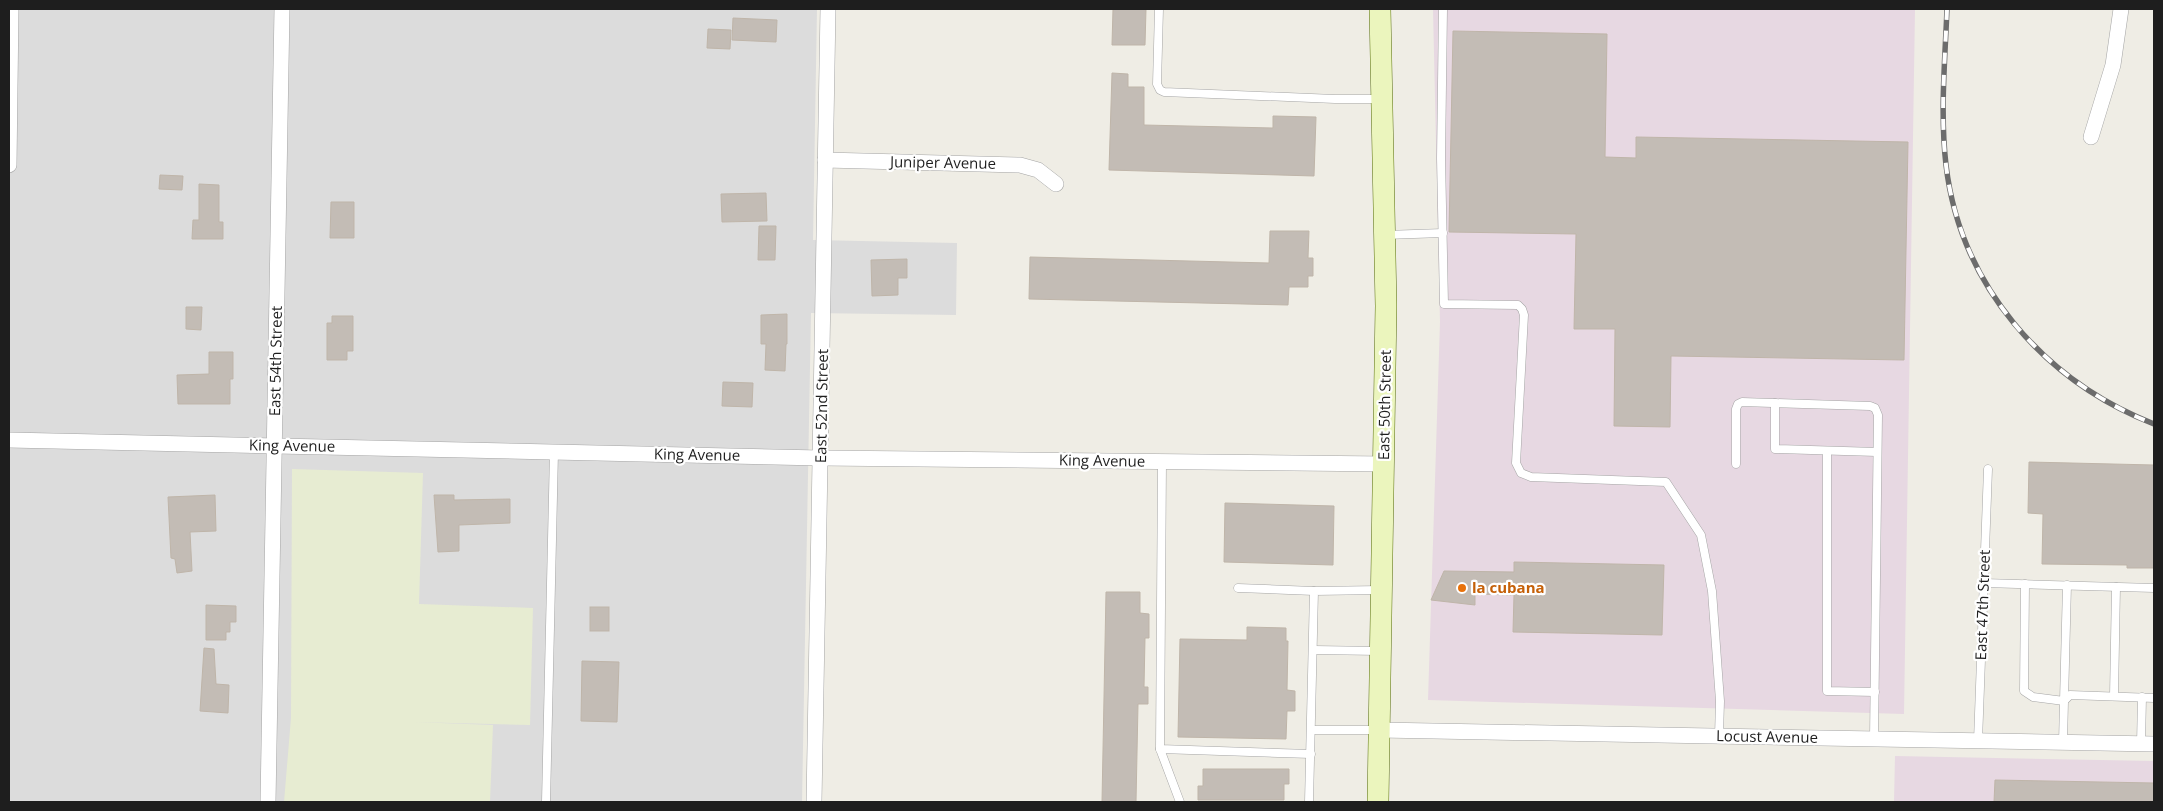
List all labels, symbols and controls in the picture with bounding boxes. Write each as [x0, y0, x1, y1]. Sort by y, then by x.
street label: Juniper Avenue [888, 151, 996, 173]
street label: East 54th Street [264, 306, 286, 416]
street label: East 52nd Street [810, 349, 832, 463]
street label: East 50th Street [1373, 350, 1395, 460]
street label: King Avenue [249, 434, 335, 456]
street label: King Avenue [654, 443, 740, 465]
street label: King Avenue [1059, 449, 1145, 471]
street label: East 47th Street [1970, 549, 1994, 661]
place label: la cubana [1472, 577, 1545, 597]
marker: la cubana [1456, 582, 1468, 594]
street label: Locust Avenue [1716, 725, 1818, 747]

